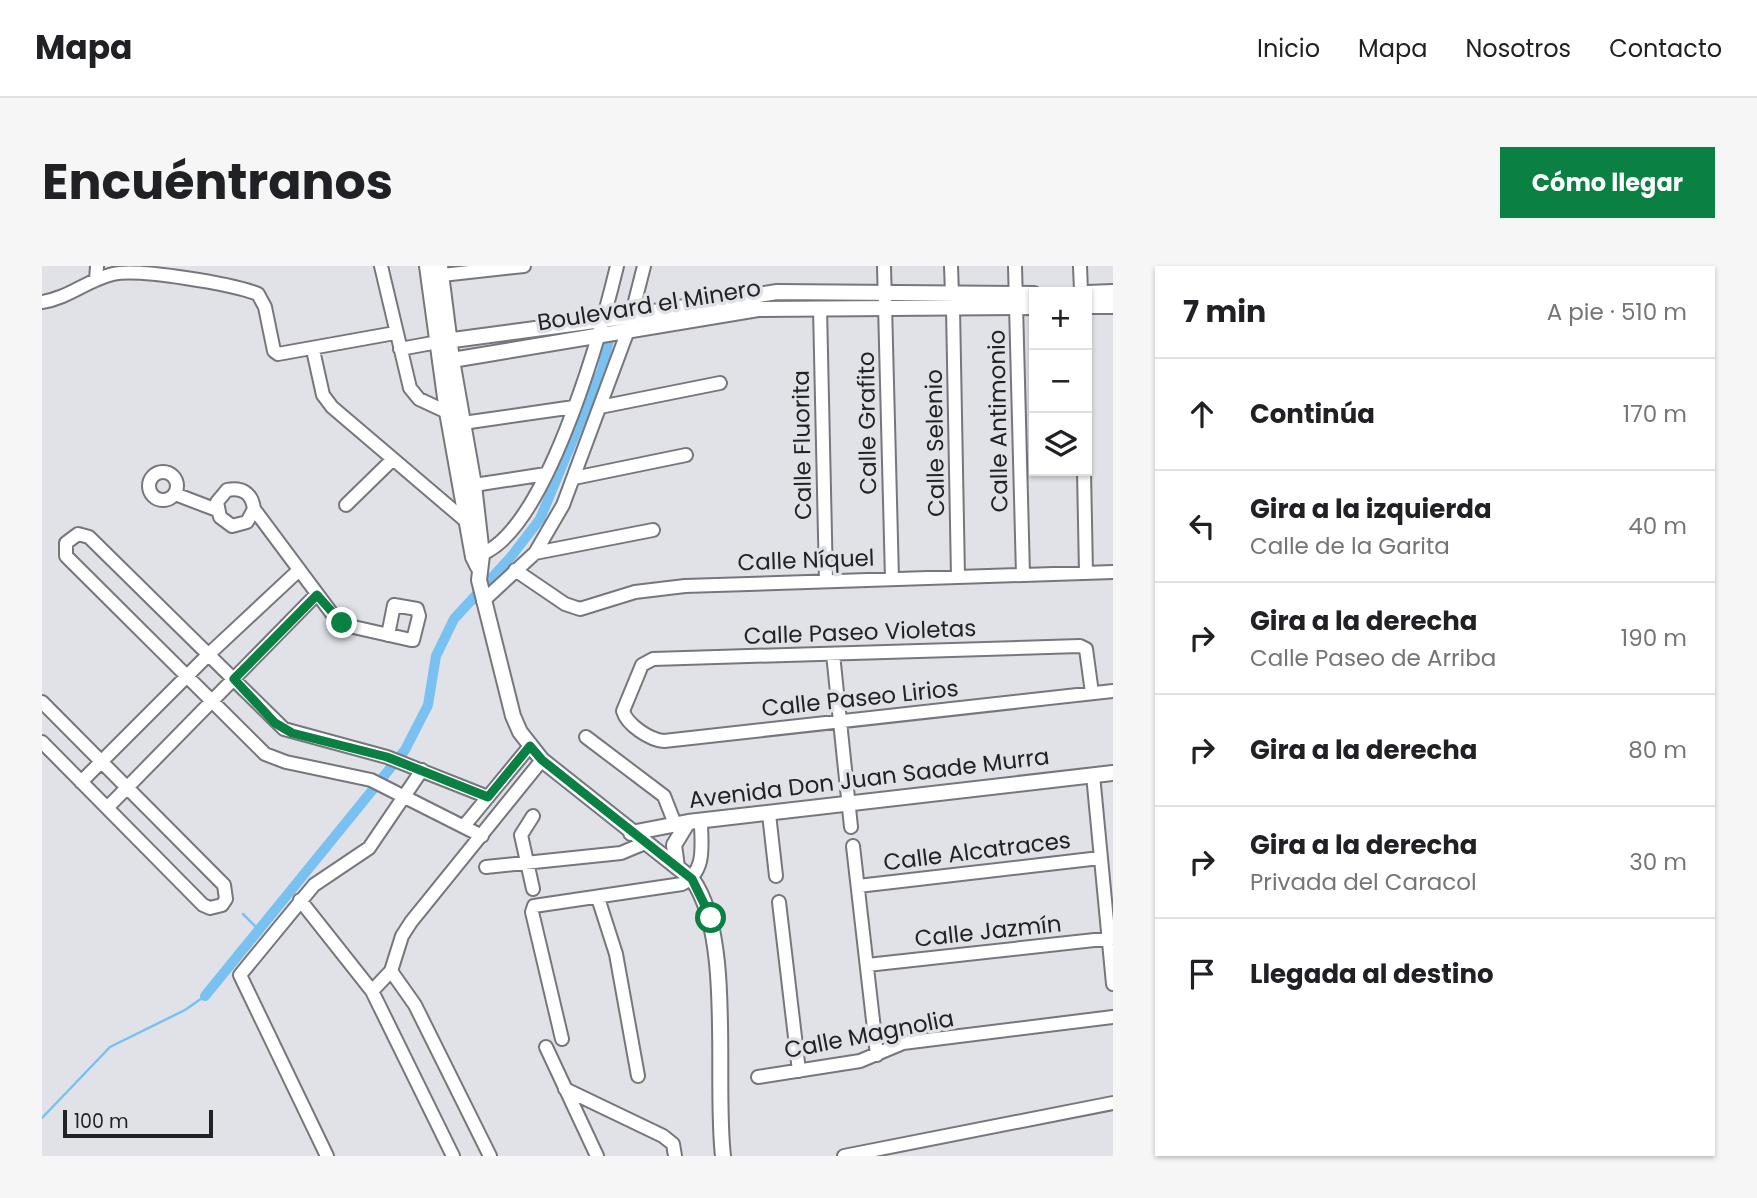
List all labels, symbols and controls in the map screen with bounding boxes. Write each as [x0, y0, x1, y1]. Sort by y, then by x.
text: Mapa [35, 24, 133, 71]
text: Inicio [1257, 32, 1320, 65]
text: Mapa [1358, 32, 1427, 65]
text: Nosotros [1465, 32, 1571, 65]
text: Contacto [1609, 32, 1722, 65]
button: Cómo llegar [1500, 147, 1715, 218]
text: Encuéntranos [42, 148, 393, 216]
street label: Boulevard el Minero [535, 272, 763, 338]
map controls [1029, 287, 1092, 476]
button: + [1029, 287, 1092, 350]
text: 7 min [1183, 290, 1266, 333]
text: A pie · 510 m [1547, 296, 1687, 328]
street label: Calle Antimonio [980, 329, 1016, 513]
button: − [1029, 350, 1092, 413]
street label: Calle Grafito [850, 351, 884, 495]
street label: Calle Selenio [918, 369, 952, 517]
street label: Calle Fluorita [785, 370, 819, 520]
icon: ahead [1183, 395, 1221, 433]
text: Continúa [1250, 396, 1375, 432]
text: 170 m [1623, 398, 1687, 430]
button: layers [1029, 413, 1092, 476]
text: Gira a la izquierda [1250, 491, 1492, 527]
icon: left [1183, 507, 1221, 545]
text: 40 m [1628, 510, 1687, 542]
text: Calle de la Garita [1250, 530, 1450, 562]
street label: Calle Níquel [737, 542, 875, 578]
text: Gira a la derecha [1250, 603, 1478, 639]
route end [326, 607, 357, 638]
street label: Calle Paseo Violetas [743, 612, 977, 652]
icon: right [1183, 619, 1221, 657]
text: 190 m [1621, 622, 1687, 654]
text: Calle Paseo de Arriba [1250, 642, 1496, 674]
street label: Calle Paseo Lirios [760, 672, 960, 724]
icon: right [1183, 731, 1221, 769]
text: Gira a la derecha [1250, 732, 1478, 768]
text: 80 m [1628, 734, 1687, 766]
street label: Avenida Don Juan Saade Murra [687, 740, 1051, 816]
street label: Calle Alcatraces [882, 824, 1072, 878]
text: Gira a la derecha [1250, 827, 1478, 863]
icon: right [1183, 843, 1221, 881]
text: 30 m [1629, 846, 1687, 878]
text: Privada del Caracol [1250, 866, 1477, 898]
route start [695, 902, 726, 933]
street label: Calle Jazmín [913, 907, 1063, 955]
icon: arrive [1183, 955, 1221, 993]
text: Llegada al destino [1250, 956, 1494, 992]
street label: Calle Magnolia [781, 1002, 957, 1066]
scale bar [63, 1107, 214, 1139]
text: 100 m [74, 1108, 129, 1135]

